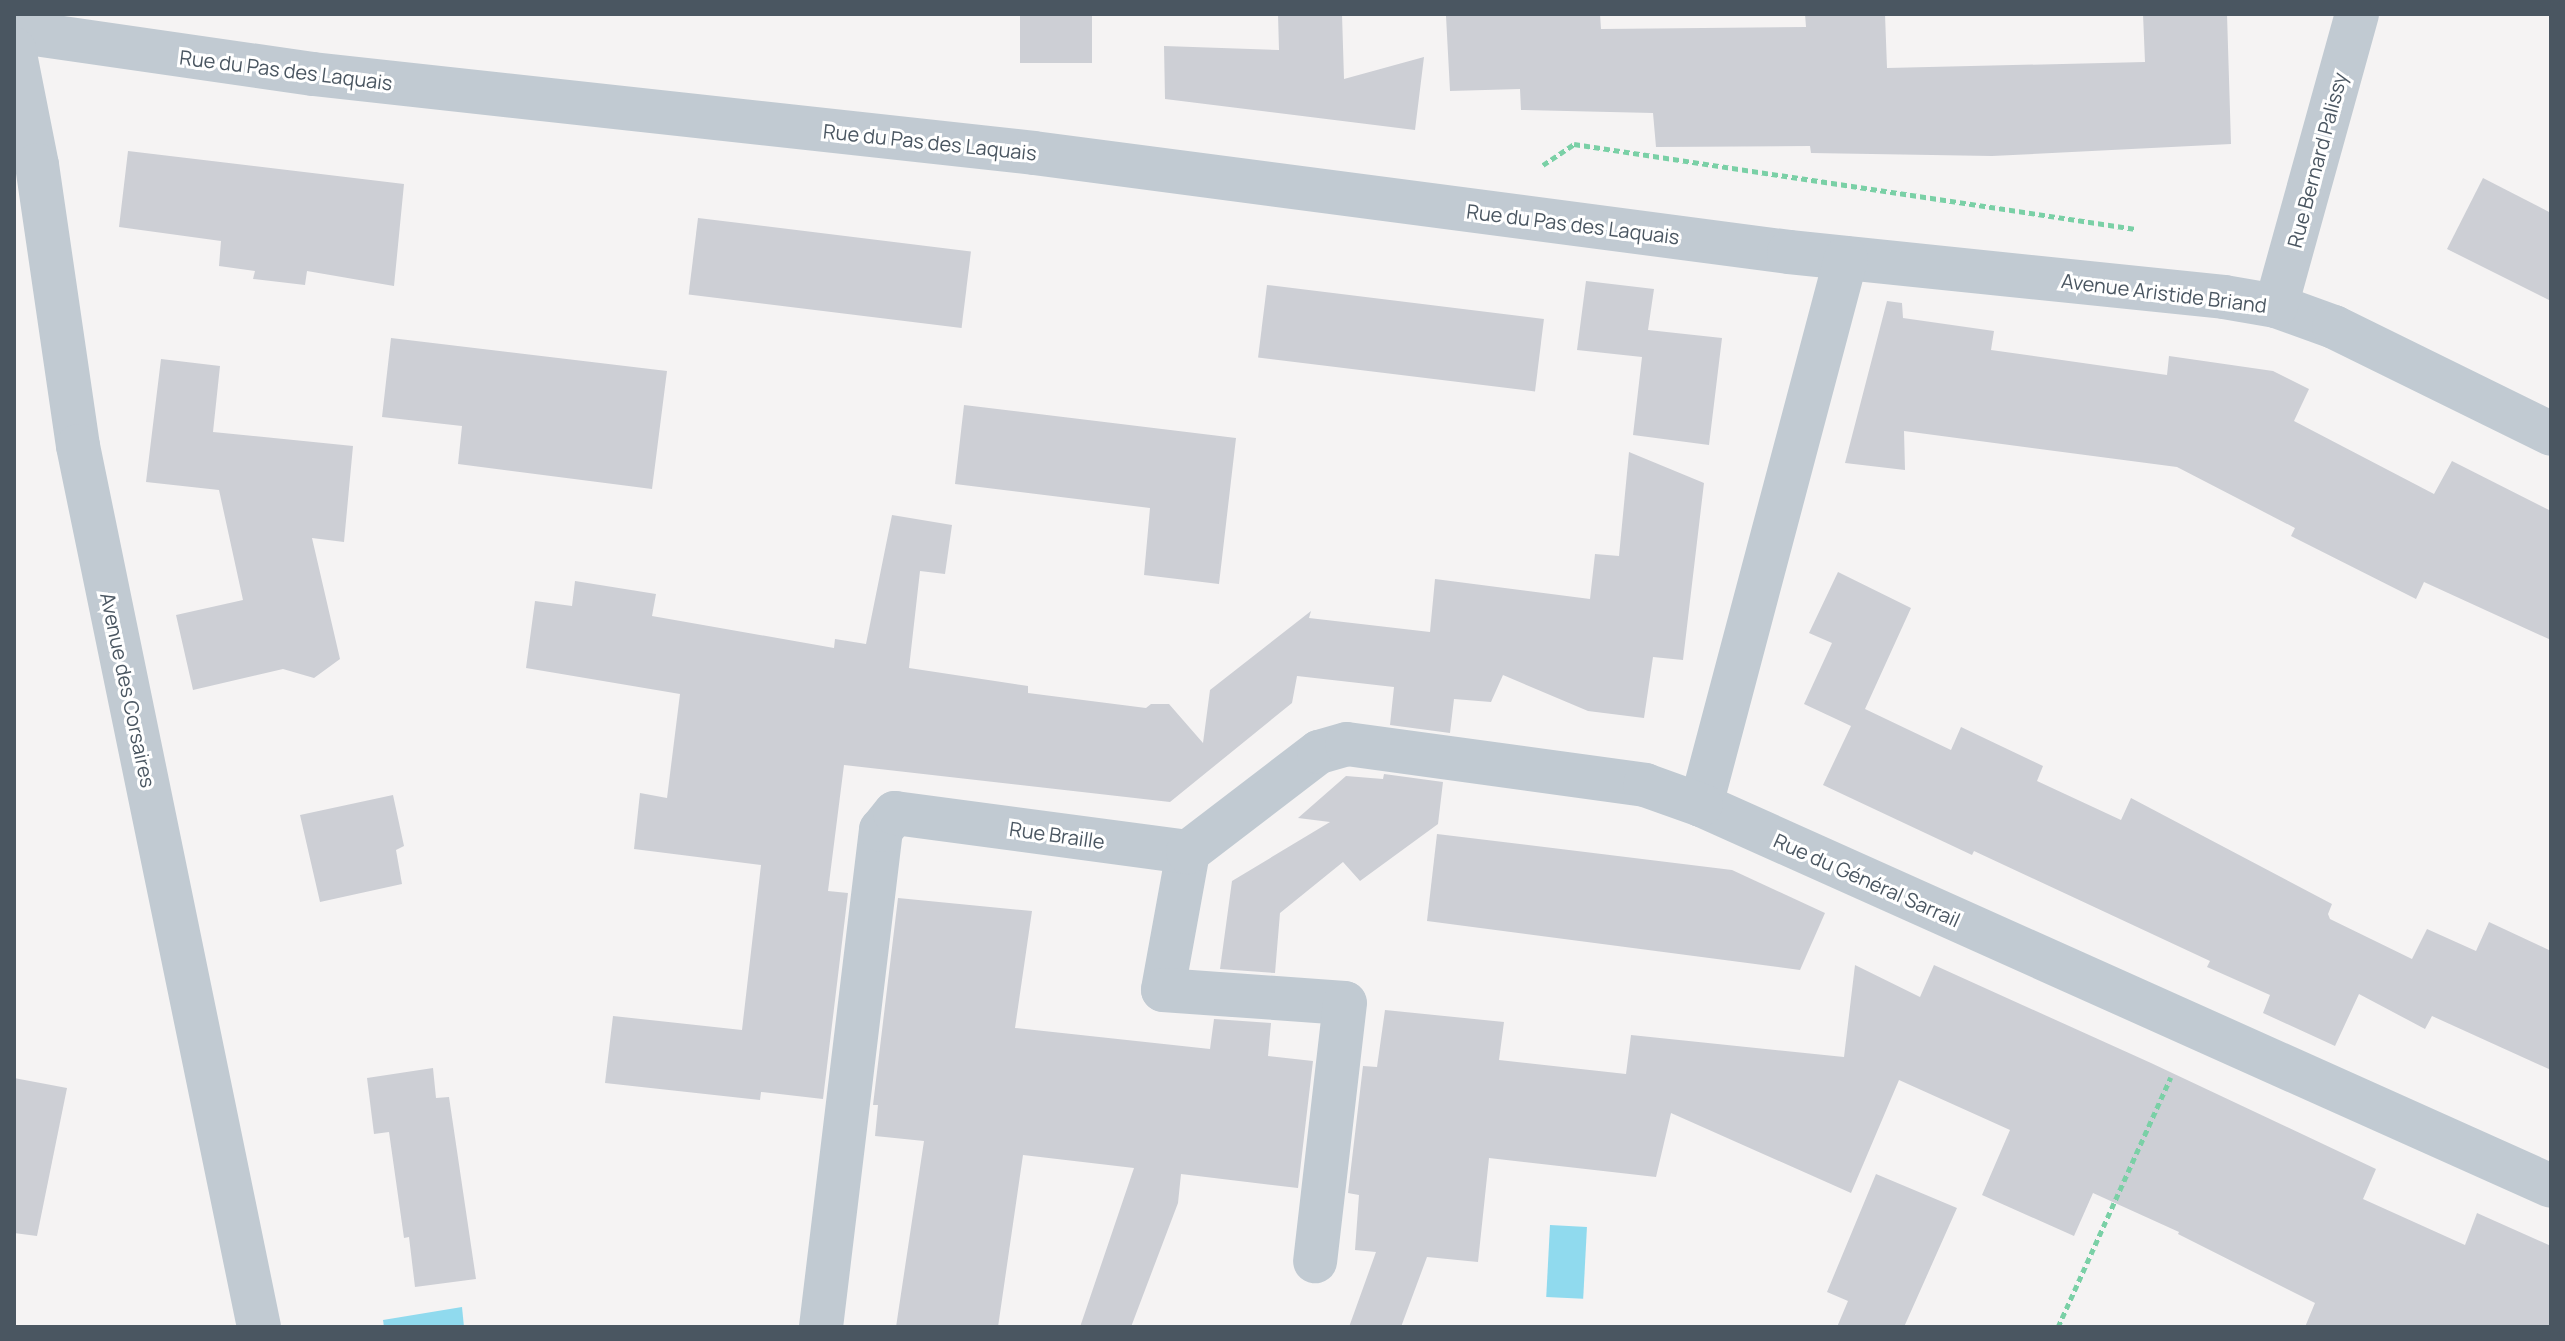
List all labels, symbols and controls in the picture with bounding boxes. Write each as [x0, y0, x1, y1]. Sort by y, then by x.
street label: Rue du Pas des Laquais [178, 45, 394, 95]
street label: Rue Bernard Palissy [2282, 70, 2352, 250]
street label: Rue du Pas des Laquais [822, 119, 1038, 165]
street label: Rue du Pas des Laquais [1465, 199, 1681, 249]
street label: Avenue Aristide Briand [2060, 268, 2268, 318]
street label: Avenue des Corsaires [96, 590, 160, 790]
street label: Rue Braille [1008, 816, 1106, 854]
street label: Rue du Général Sarrail [1770, 828, 1964, 932]

